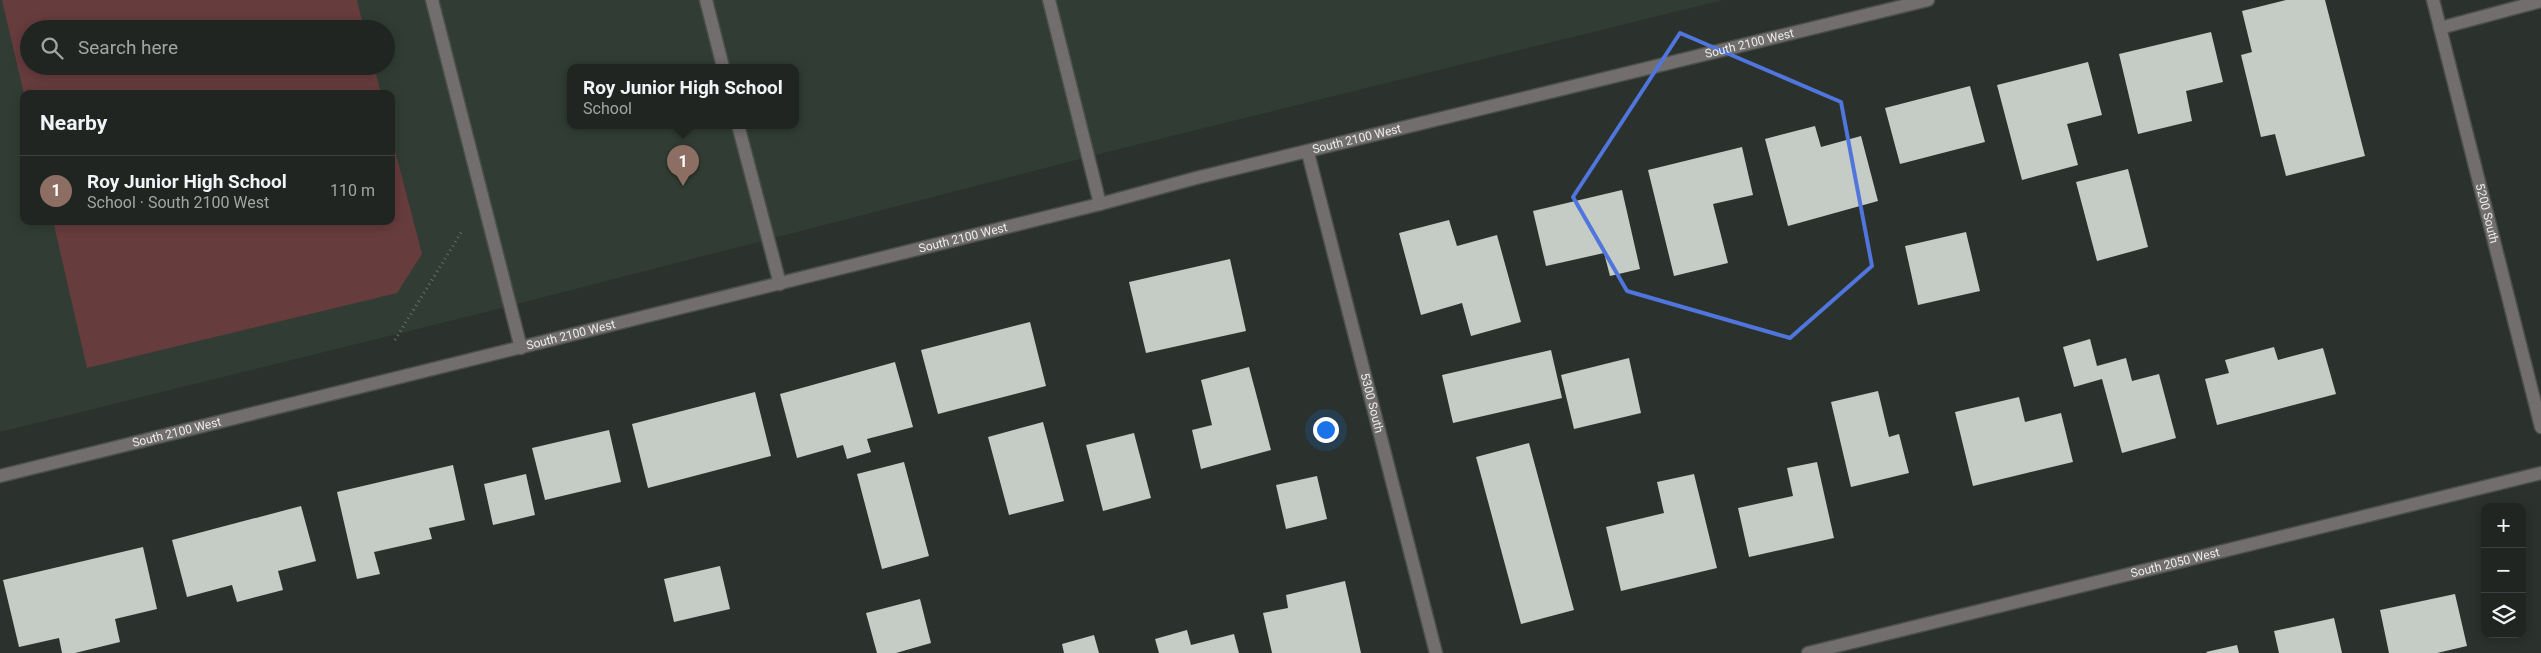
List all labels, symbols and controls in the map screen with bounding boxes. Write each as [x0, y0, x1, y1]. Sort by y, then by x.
search box [20, 20, 395, 75]
street label: South 2100 West [1703, 26, 1795, 61]
icon: search [38, 34, 66, 62]
text: Search here [78, 36, 178, 59]
popup [567, 64, 799, 129]
text: Roy Junior High School [583, 76, 783, 99]
text: School [583, 99, 632, 118]
text: Nearby [40, 111, 107, 135]
street label: South 2100 West [1311, 121, 1403, 156]
pin: 1 [667, 145, 699, 186]
text: Roy Junior High School [87, 170, 287, 193]
text: 1 [51, 181, 61, 200]
text: 110 m [330, 181, 375, 200]
street label: 5200 South [2473, 182, 2501, 245]
text: School · South 2100 West [87, 193, 269, 212]
street label: South 2100 West [917, 220, 1009, 256]
street label: South 2100 West [525, 317, 617, 353]
street label: 5300 South [1358, 372, 1386, 434]
street label: South 2100 West [131, 415, 223, 450]
your location [1313, 417, 1339, 443]
map controls [2481, 503, 2526, 638]
button: + [2481, 503, 2526, 548]
street label: South 2050 West [2129, 545, 2221, 581]
button: − [2481, 548, 2526, 593]
button: layers [2481, 593, 2526, 638]

